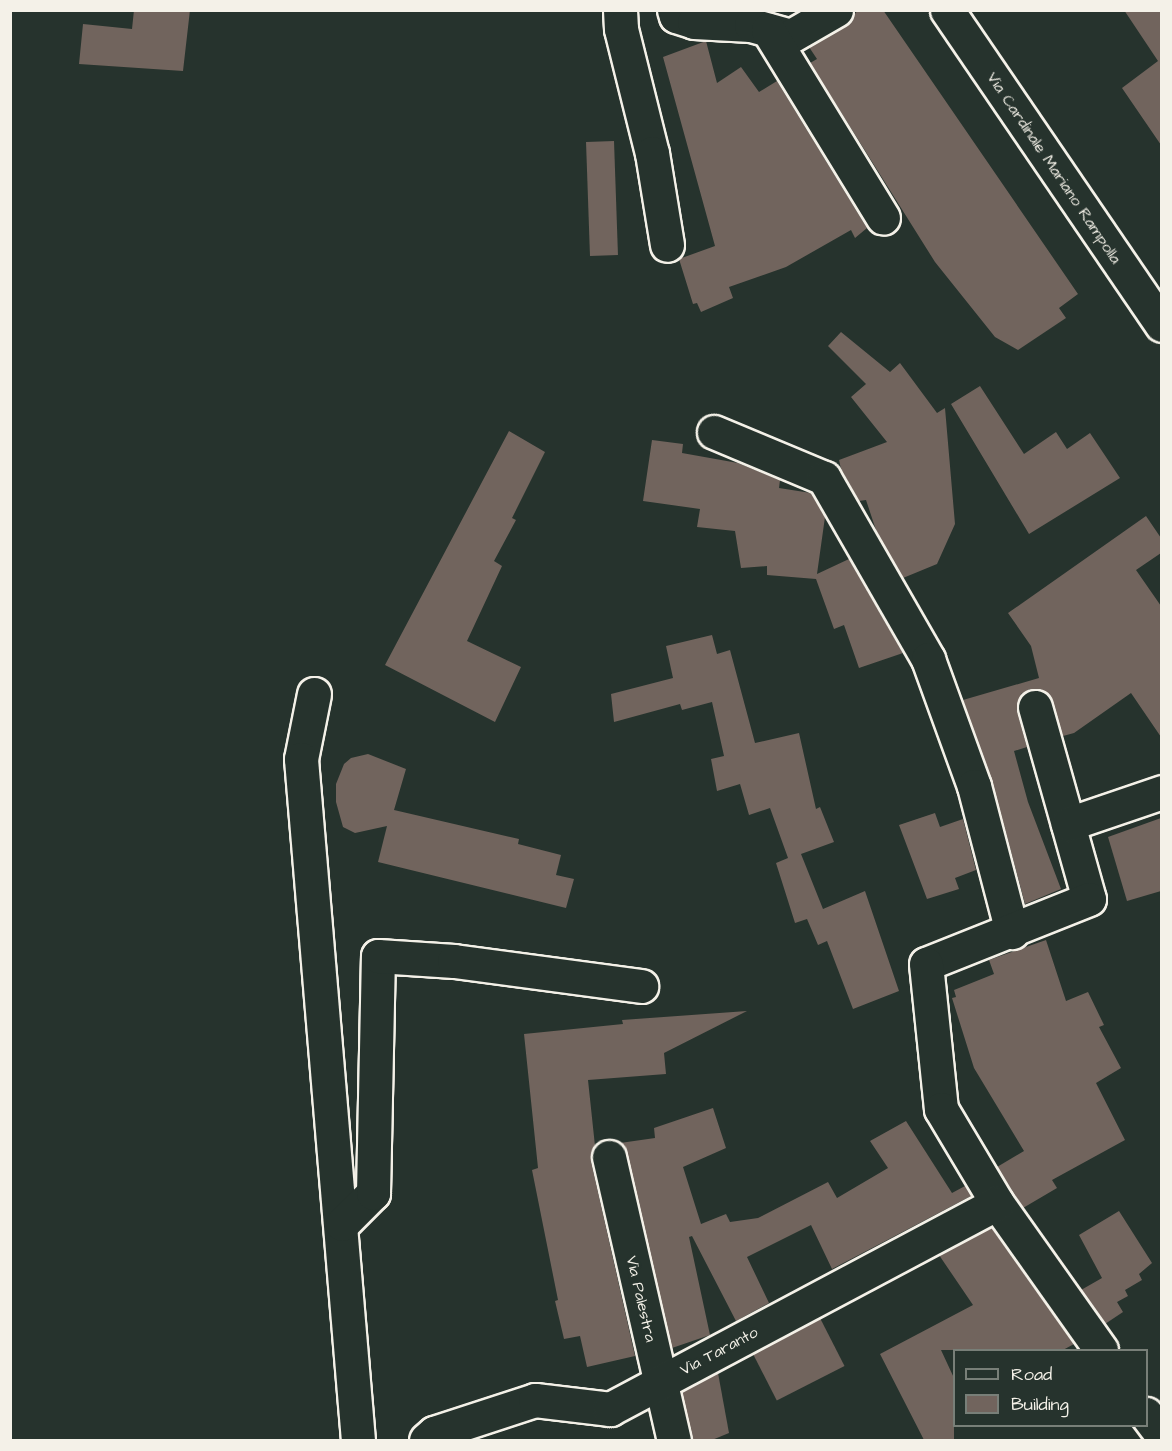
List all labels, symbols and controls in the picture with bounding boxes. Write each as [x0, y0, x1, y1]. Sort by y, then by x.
street label: Via Cardinale Mariano Rampolla [983, 69, 1125, 267]
street label: Via Palestra [622, 1254, 660, 1344]
street label: Via Taranto [677, 1322, 761, 1380]
legend [953, 1349, 1148, 1427]
text: Road [1011, 1362, 1052, 1387]
text: Building [1011, 1392, 1069, 1417]

